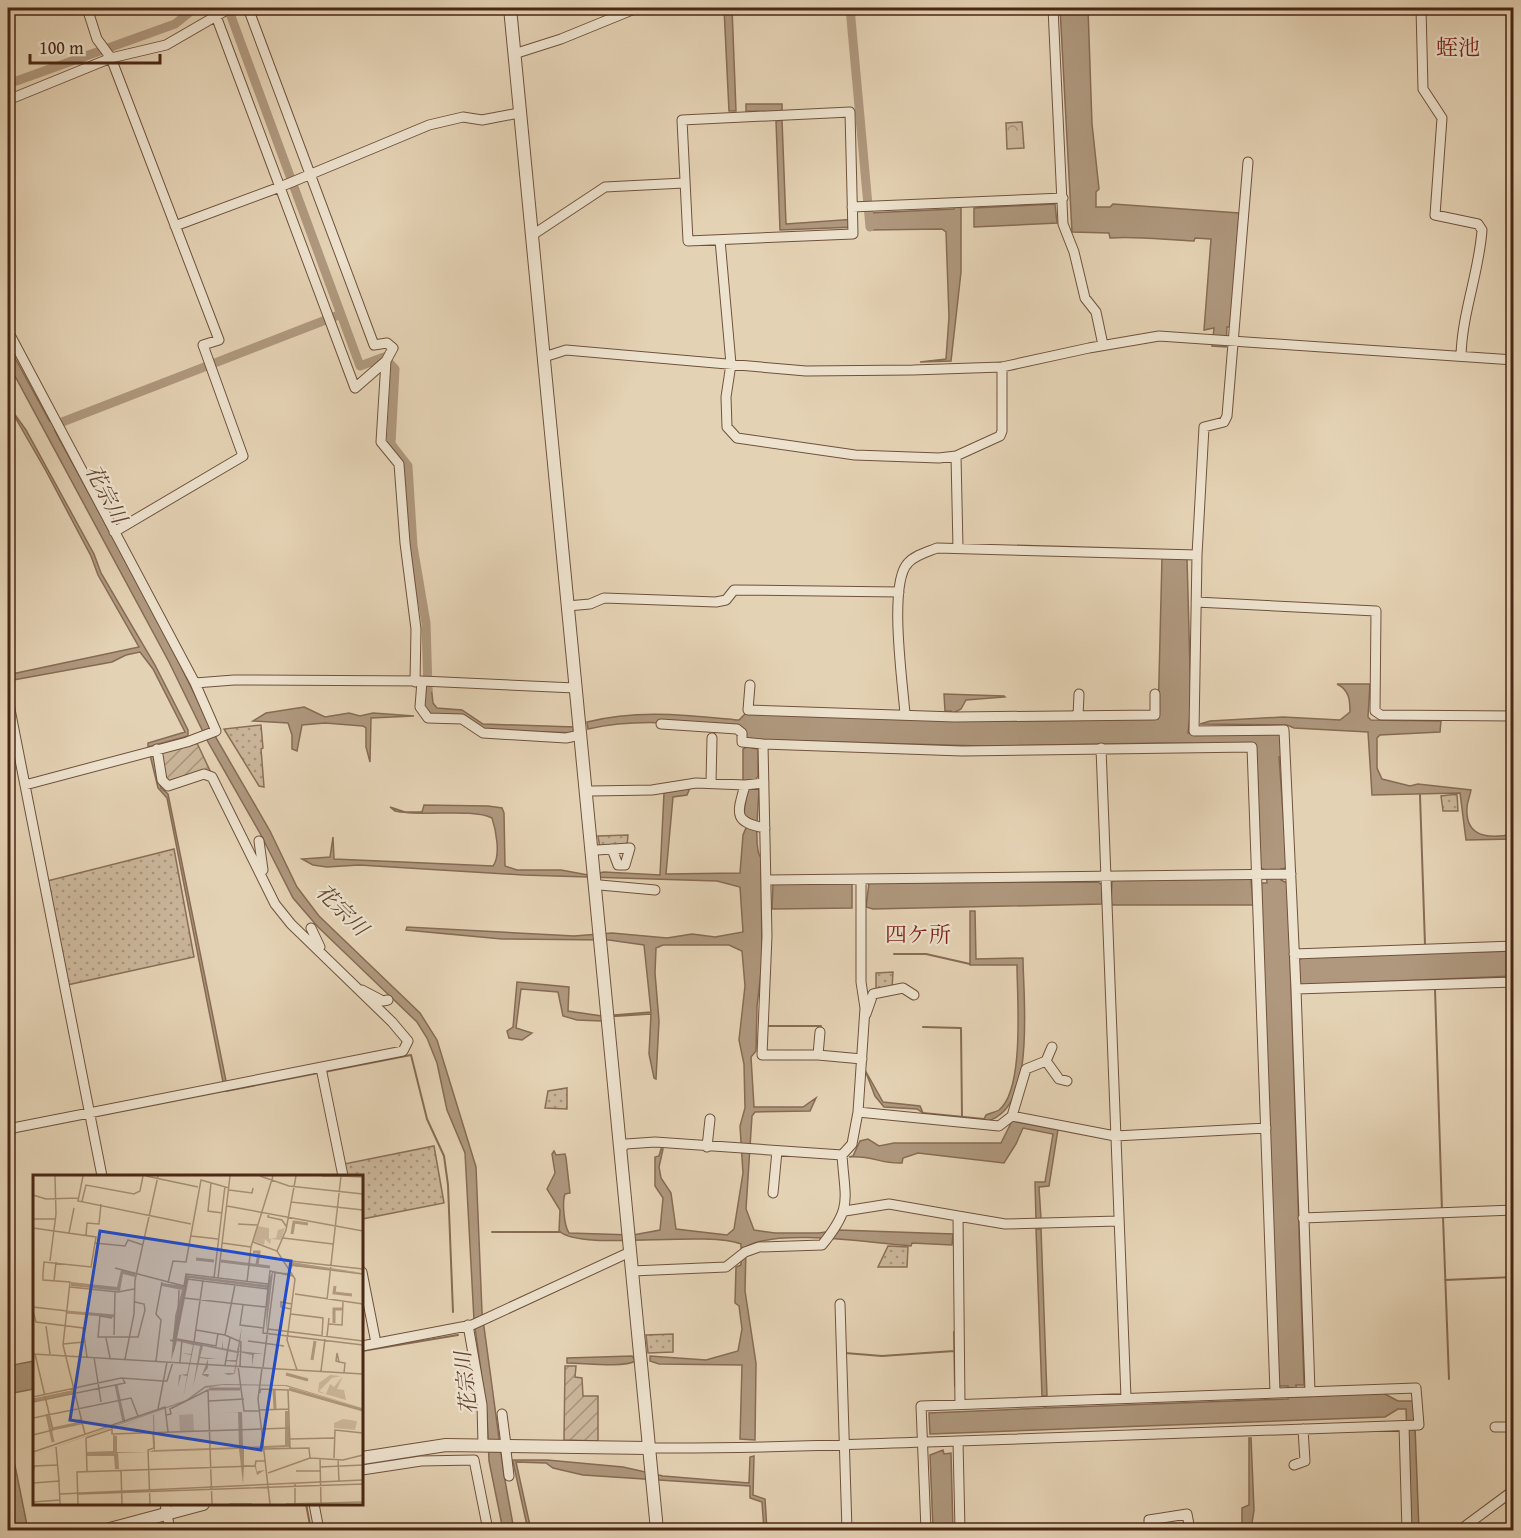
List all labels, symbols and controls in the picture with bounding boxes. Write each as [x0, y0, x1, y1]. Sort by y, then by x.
scale bar [30, 27, 160, 65]
district label: 蛭池 [1436, 31, 1480, 63]
text: 100 m [39, 34, 84, 61]
water label: 花宗川 [78, 459, 136, 531]
water label: 花宗川 [309, 876, 377, 944]
district label: 四ケ所 [885, 918, 951, 950]
inset map [33, 1175, 363, 1505]
water label: 花宗川 [447, 1348, 484, 1416]

